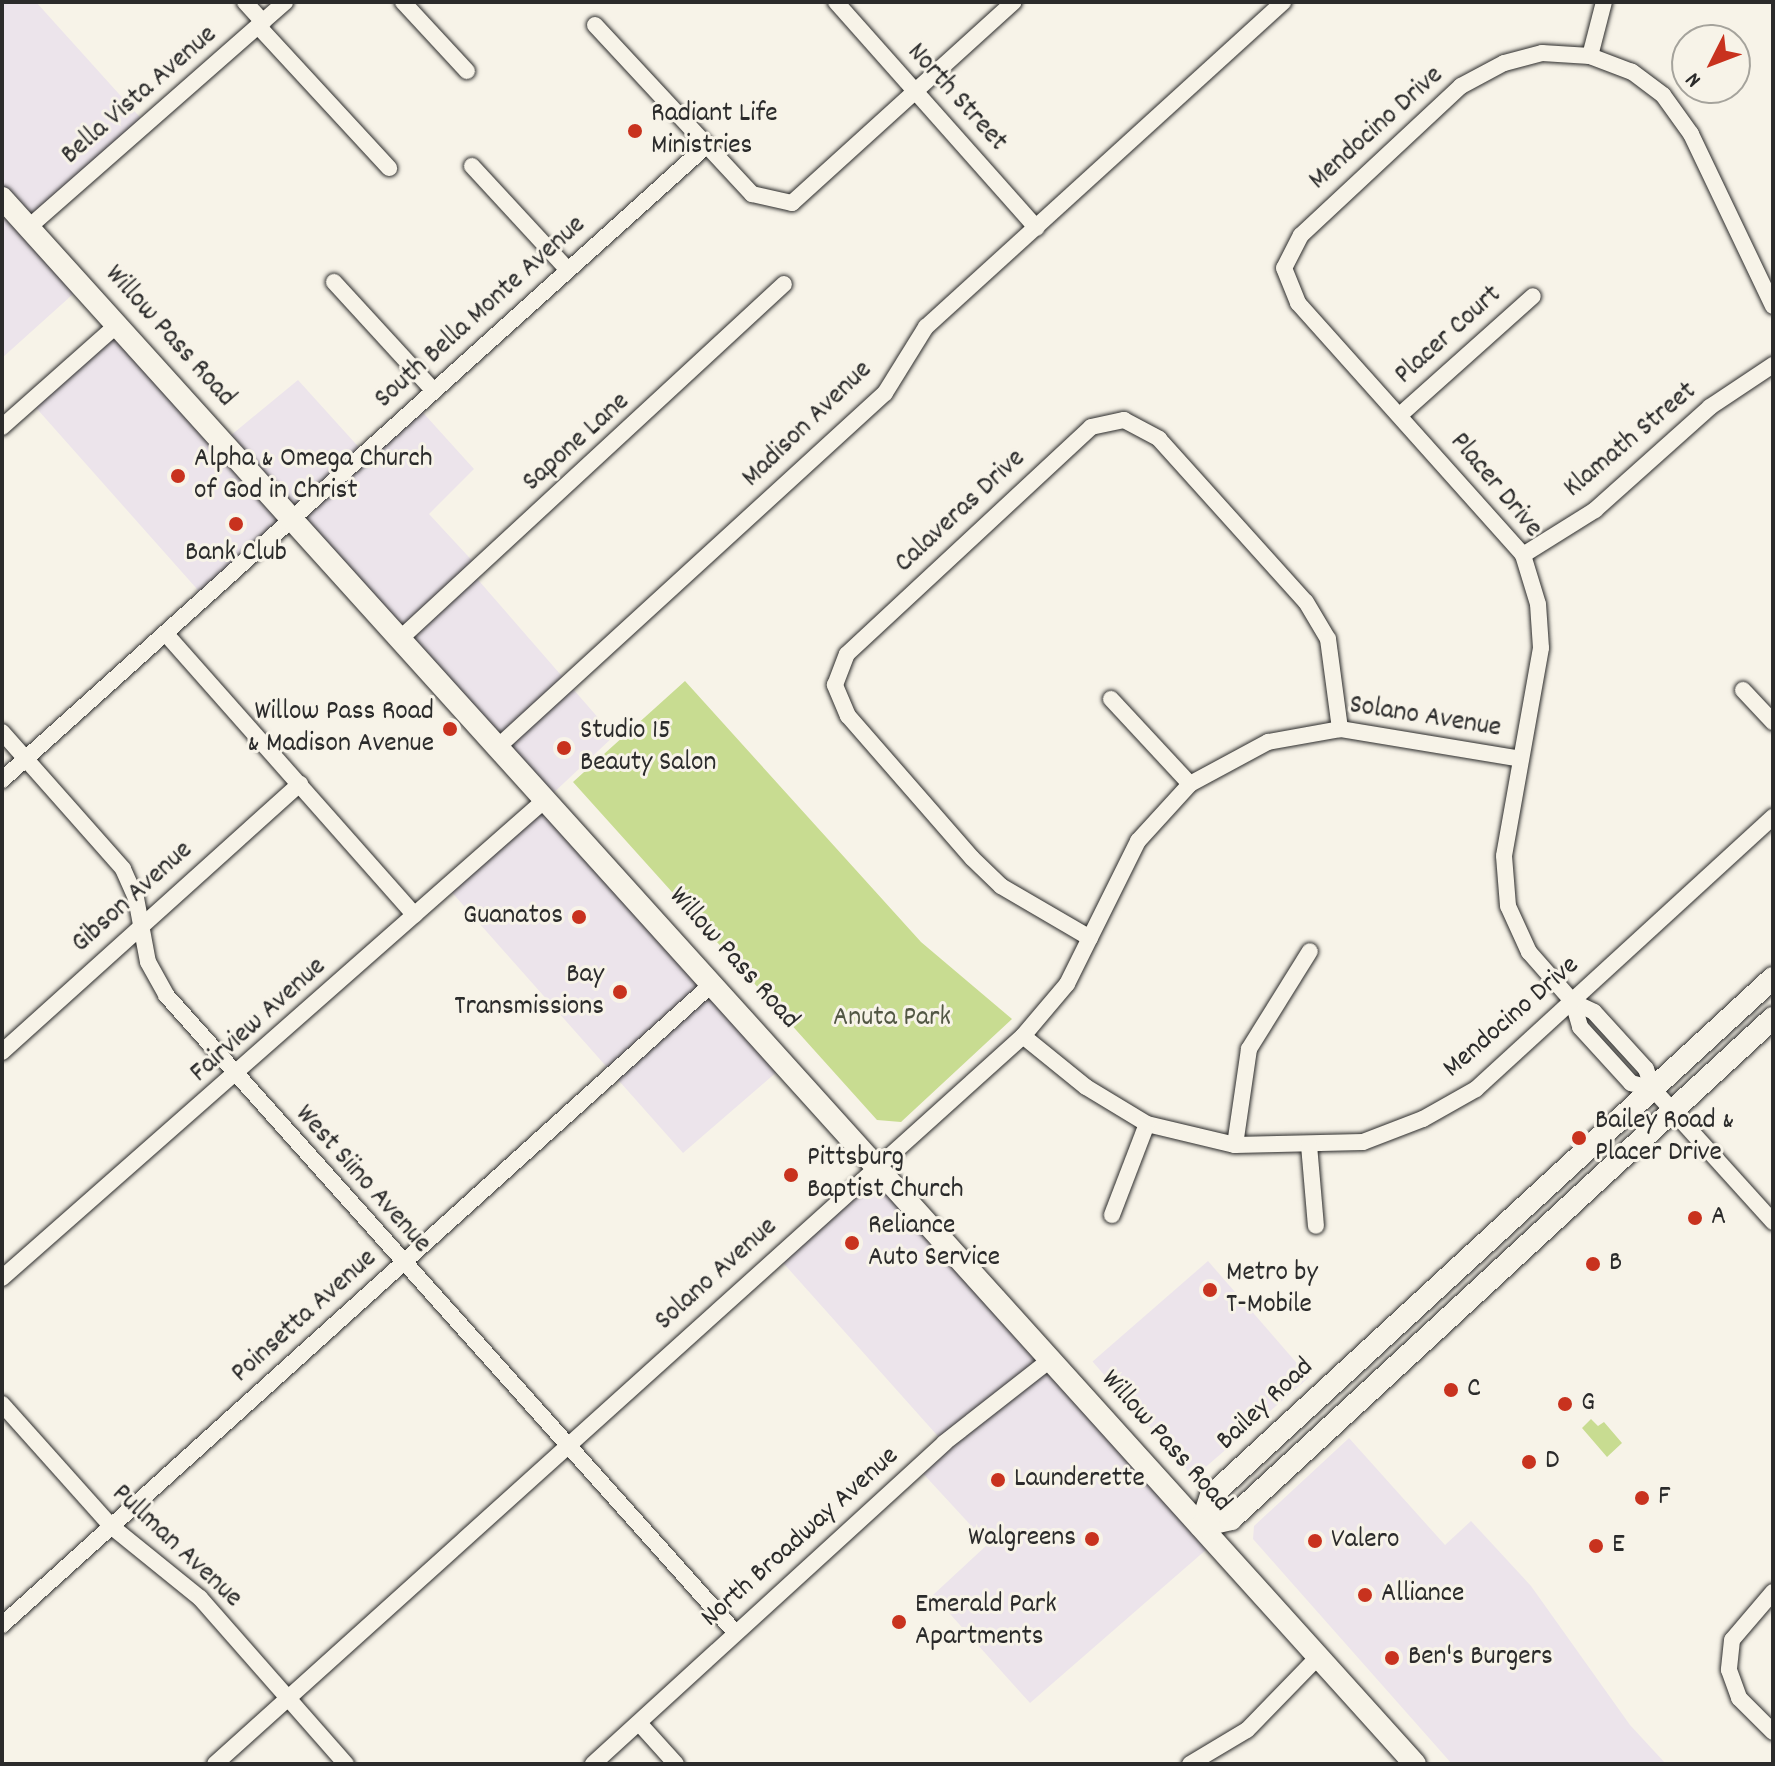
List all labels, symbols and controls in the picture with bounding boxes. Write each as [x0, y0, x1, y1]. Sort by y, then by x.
street label: Bella Vista Avenue [55, 19, 225, 173]
north arrow [1671, 24, 1751, 104]
street label: North Street [899, 37, 1013, 159]
street label: Mendocino Drive [1303, 60, 1451, 198]
text: N [1679, 65, 1709, 93]
place label: Radiant Life Ministries [651, 98, 778, 164]
marker: Radiant Life Ministries [626, 122, 644, 140]
street label: South Bella Monte Avenue [369, 209, 593, 417]
street label: Willow Pass Road [96, 259, 242, 415]
street label: Placer Court [1389, 279, 1509, 393]
street label: Madison Avenue [736, 355, 880, 495]
street label: Klamath Street [1558, 376, 1704, 506]
street label: Sapone Lane [517, 386, 637, 500]
street label: Placer Drive [1441, 427, 1549, 545]
place label: Alpha & Omega Church of God in Christ [194, 443, 433, 509]
street label: Calaveras Drive [889, 443, 1033, 581]
marker: Alpha & Omega Church of God in Christ [169, 467, 187, 485]
marker: Bank Club [227, 515, 245, 533]
place label: Bank Club [185, 537, 287, 571]
street label: Solano Avenue [1347, 689, 1503, 747]
place label: Willow Pass Road & Madison Avenue [247, 696, 434, 762]
place label: Studio 15 Beauty Salon [580, 715, 716, 781]
marker: Willow Pass Road & Madison Avenue [441, 720, 459, 738]
marker: Studio 15 Beauty Salon [555, 739, 573, 757]
street label: Gibson Avenue [65, 835, 201, 961]
street label: Willow Pass Road [660, 881, 806, 1037]
place label: Guanatos [463, 900, 563, 934]
marker: Guanatos [570, 908, 588, 926]
street label: Mendocino Drive [1437, 950, 1587, 1086]
street label: Fairview Avenue [184, 951, 334, 1091]
place label: Bay Transmissions [454, 959, 604, 1025]
marker: Bay Transmissions [611, 983, 629, 1001]
park label: Anuta Park [833, 1002, 951, 1036]
street label: West Siino Avenue [287, 1099, 437, 1261]
place label: Bailey Road & Placer Drive [1595, 1105, 1734, 1171]
marker: Bailey Road & Placer Drive [1570, 1129, 1588, 1147]
place label: Pittsburg Baptist Church [807, 1142, 963, 1208]
marker: Pittsburg Baptist Church [782, 1166, 800, 1184]
place label: A [1711, 1201, 1726, 1235]
marker: A [1686, 1209, 1704, 1227]
place label: Reliance Auto Service [868, 1210, 1000, 1276]
street label: Solano Avenue [649, 1211, 785, 1339]
marker: Reliance Auto Service [843, 1234, 861, 1252]
street label: Poinsetta Avenue [225, 1243, 385, 1391]
place label: B [1609, 1247, 1622, 1281]
marker: B [1584, 1255, 1602, 1273]
place label: Metro by T-Mobile [1226, 1257, 1318, 1323]
marker: Metro by T-Mobile [1201, 1281, 1219, 1299]
street label: Bailey Road [1210, 1352, 1322, 1458]
street label: Willow Pass Road [1092, 1364, 1238, 1520]
place label: C [1467, 1373, 1481, 1407]
marker: C [1442, 1381, 1460, 1399]
place label: G [1581, 1387, 1595, 1421]
marker: G [1556, 1395, 1574, 1413]
street label: North Broadway Avenue [695, 1440, 907, 1636]
place label: D [1545, 1445, 1559, 1479]
marker: D [1520, 1453, 1538, 1471]
place label: Launderette [1014, 1463, 1145, 1497]
marker: Launderette [989, 1471, 1007, 1489]
street label: Pullman Avenue [104, 1478, 248, 1616]
place label: F [1658, 1481, 1670, 1515]
marker: F [1633, 1489, 1651, 1507]
place label: Walgreens [968, 1522, 1076, 1556]
place label: Valero [1331, 1524, 1399, 1558]
place label: E [1612, 1529, 1625, 1563]
marker: Walgreens [1083, 1530, 1101, 1548]
marker: Valero [1306, 1532, 1324, 1550]
marker: E [1587, 1537, 1605, 1555]
place label: Alliance [1381, 1578, 1464, 1612]
marker: Alliance [1356, 1586, 1374, 1604]
place label: Emerald Park Apartments [915, 1589, 1057, 1655]
marker: Emerald Park Apartments [890, 1613, 908, 1631]
place label: Ben's Burgers [1408, 1641, 1553, 1675]
marker: Ben's Burgers [1383, 1649, 1401, 1667]

